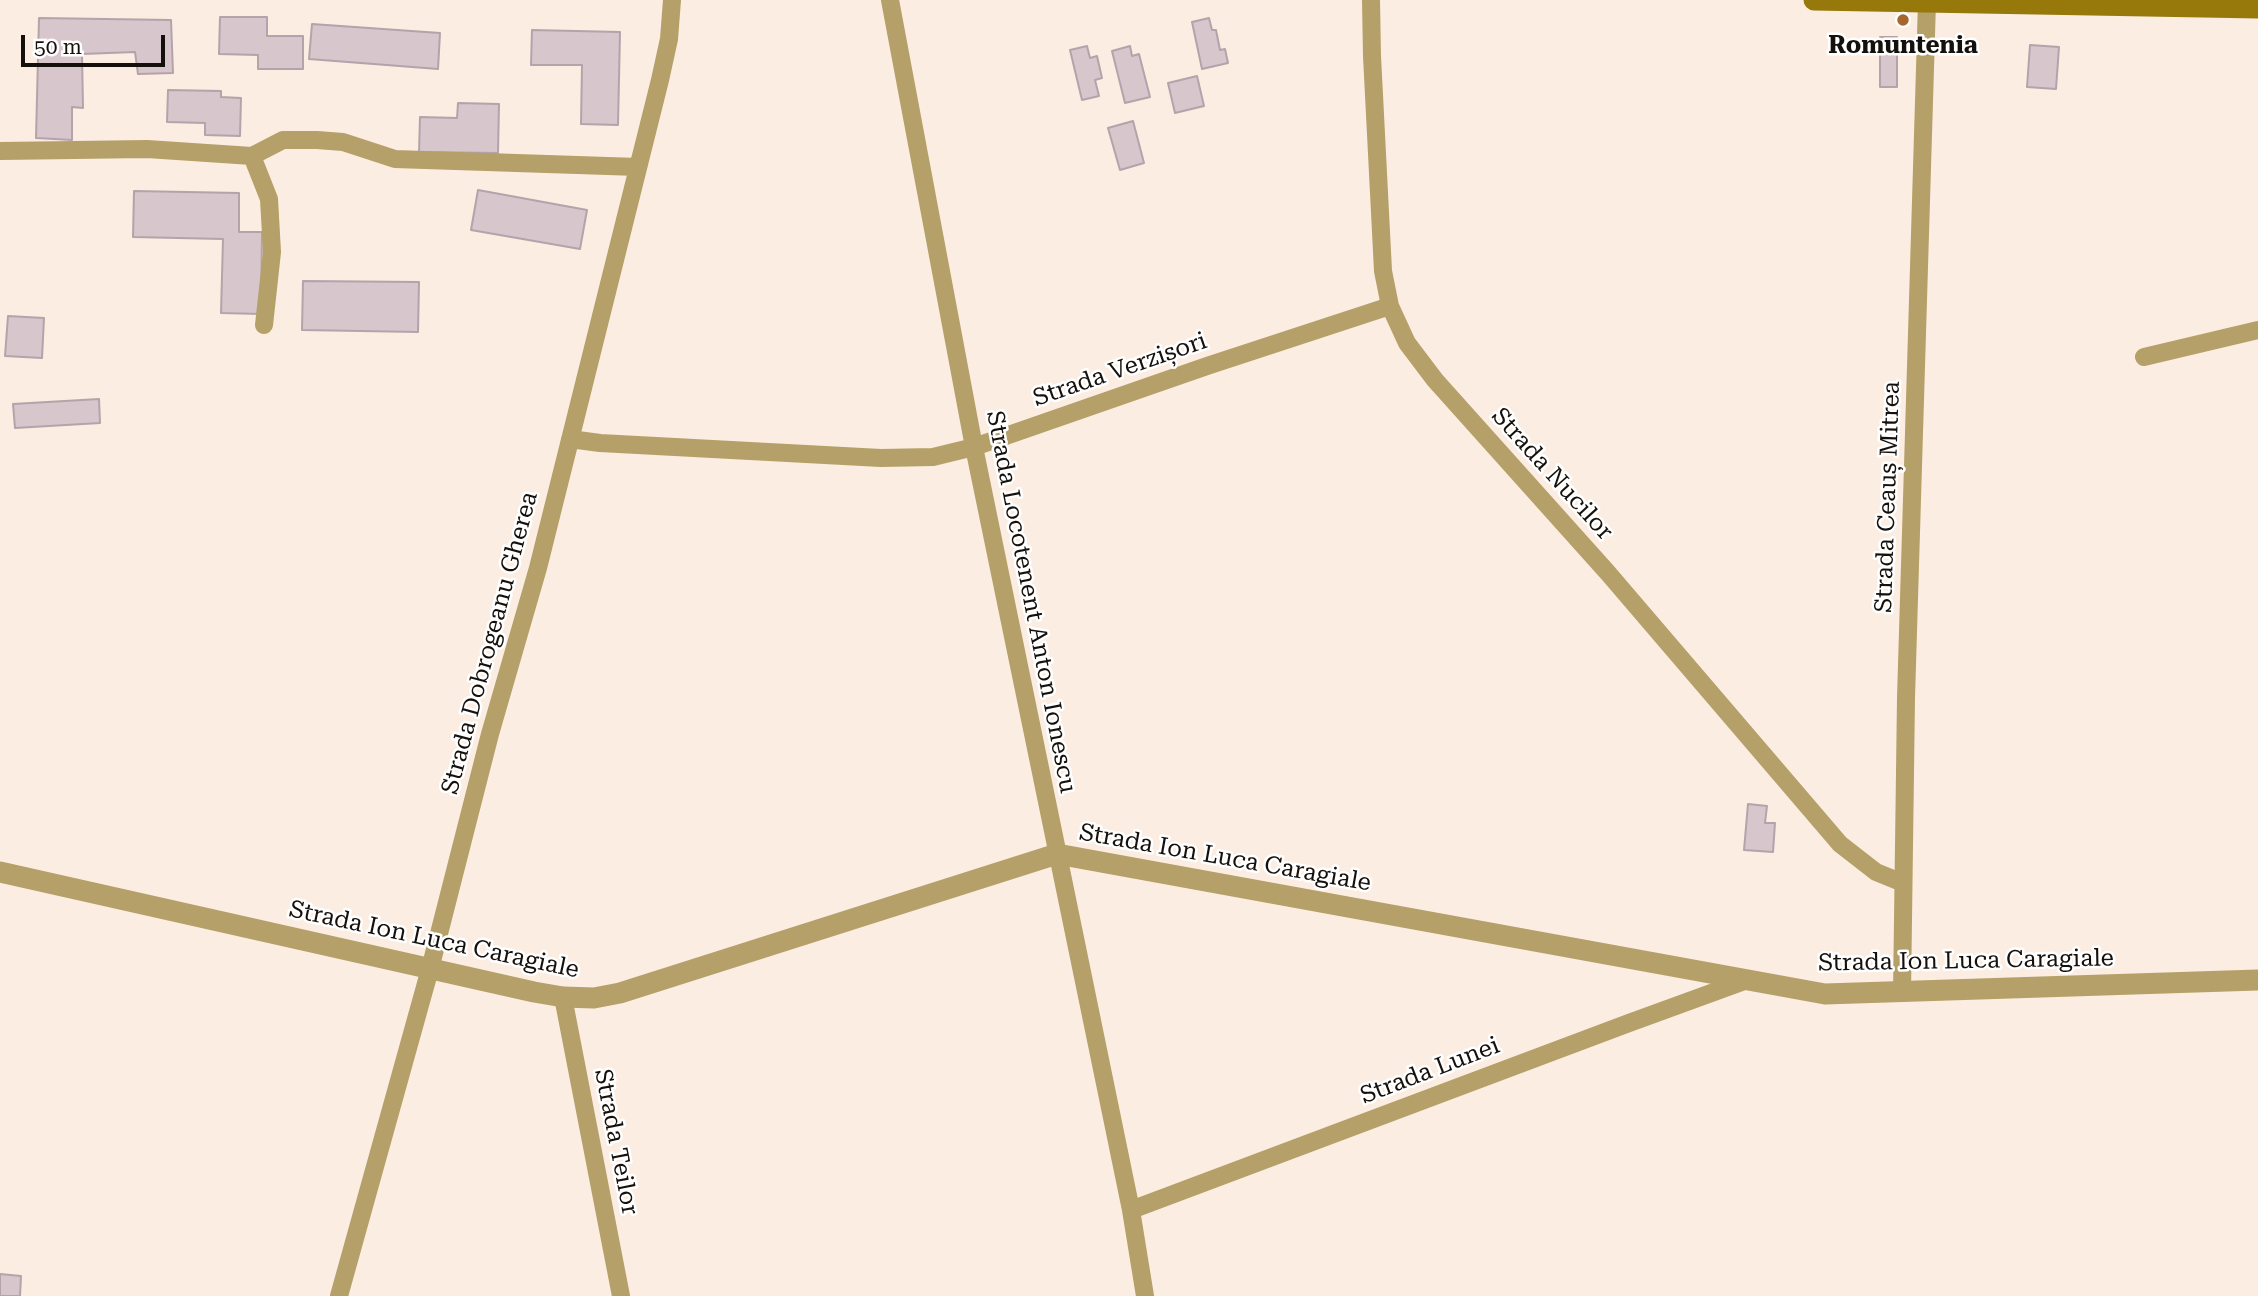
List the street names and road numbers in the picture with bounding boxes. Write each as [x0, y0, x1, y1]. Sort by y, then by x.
street label: Strada Verzișori [1029, 327, 1211, 413]
street label: Strada Ceauș Mitrea [1870, 381, 1906, 613]
street label: Strada Nucilor [1485, 402, 1619, 546]
street label: Strada Locotenent Anton Ionescu [980, 409, 1082, 795]
street label: Strada Dobrogeanu Gherea [436, 489, 544, 797]
street label: Strada Ion Luca Caragiale [1077, 818, 1373, 898]
street label: Strada Ion Luca Caragiale [286, 895, 582, 985]
street label: Strada Ion Luca Caragiale [1818, 944, 2114, 978]
street label: Strada Lunei [1356, 1031, 1504, 1111]
street label: Strada Teilor [588, 1067, 644, 1217]

